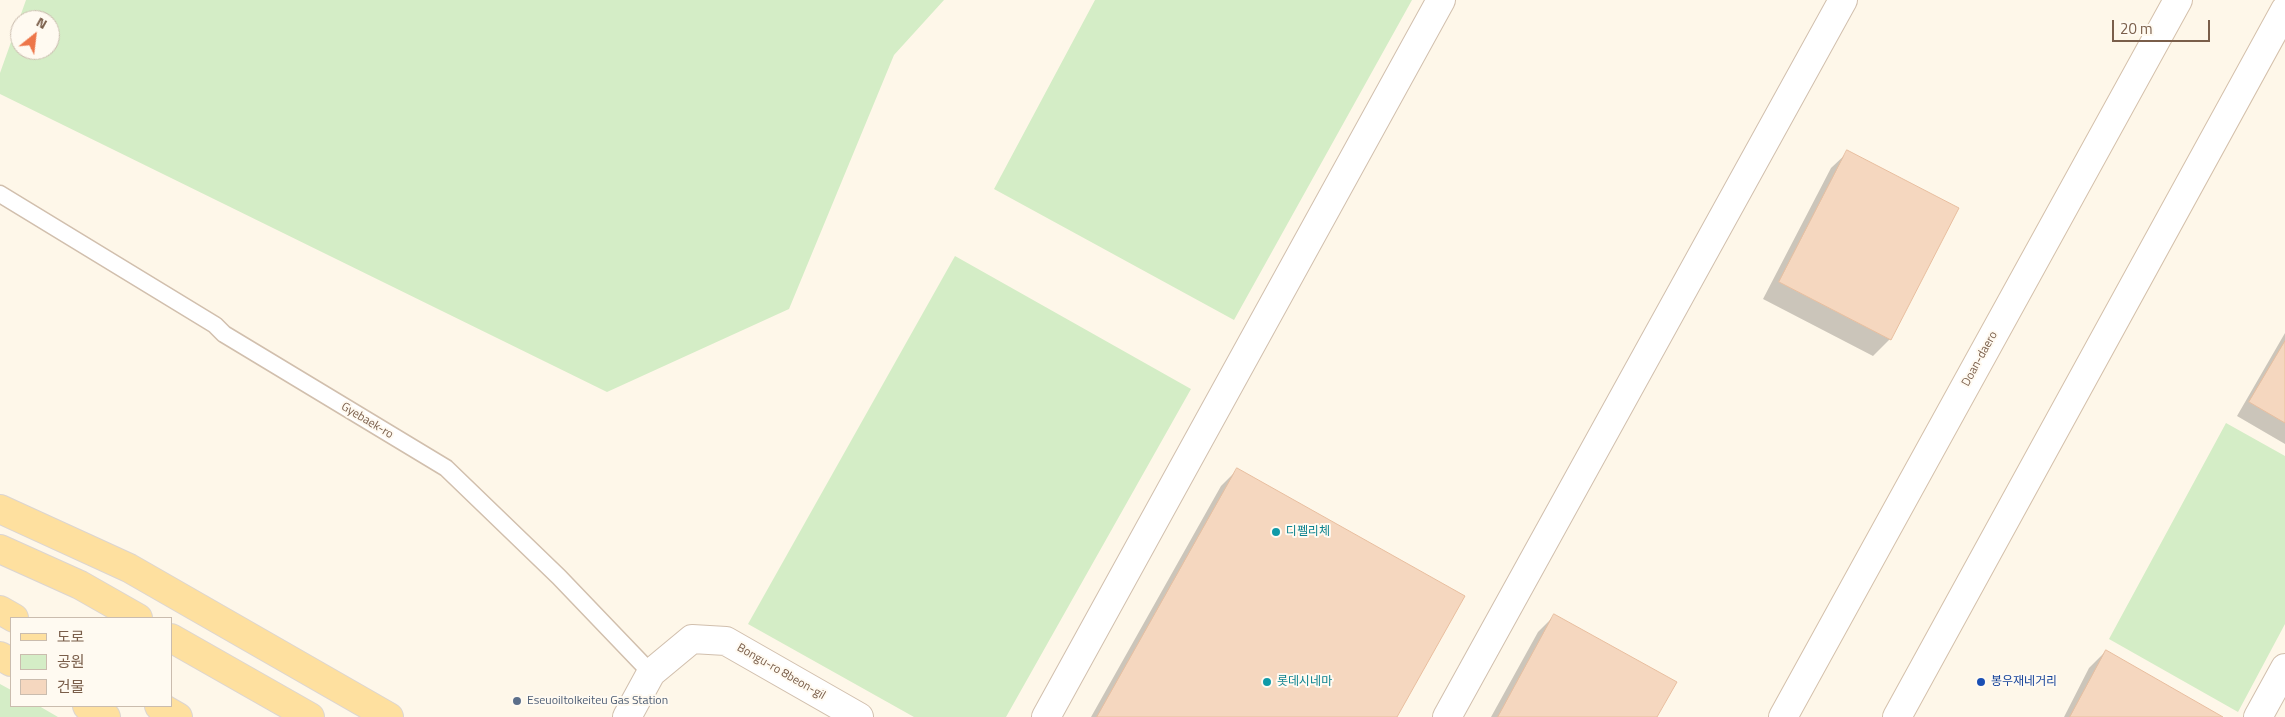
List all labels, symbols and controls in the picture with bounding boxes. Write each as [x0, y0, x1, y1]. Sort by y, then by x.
north arrow [10, 10, 60, 60]
scale bar [2115, 10, 2212, 42]
text: N [33, 11, 51, 34]
text: 20 m [2120, 17, 2153, 40]
street label: Doan-daero [1959, 329, 2001, 389]
street label: Gyebaek-ro [338, 400, 396, 442]
place label: 디펠리체 [1286, 525, 1330, 539]
marker: 디펠리체 [1270, 526, 1282, 538]
legend [10, 617, 172, 707]
text: 도로 [57, 625, 85, 648]
street label: Bongu-ro 8beon-gil [734, 641, 828, 703]
text: 공원 [57, 650, 85, 673]
text: 건물 [57, 675, 85, 698]
place label: 롯데시네마 [1277, 675, 1332, 689]
place label: 봉우재네거리 [1991, 675, 2057, 689]
marker: 롯데시네마 [1261, 676, 1273, 688]
marker: 봉우재네거리 [1975, 676, 1987, 688]
place label: Eseuoiltolkeiteu Gas Station [527, 694, 668, 708]
marker: Eseuoiltolkeiteu Gas Station [511, 695, 523, 707]

